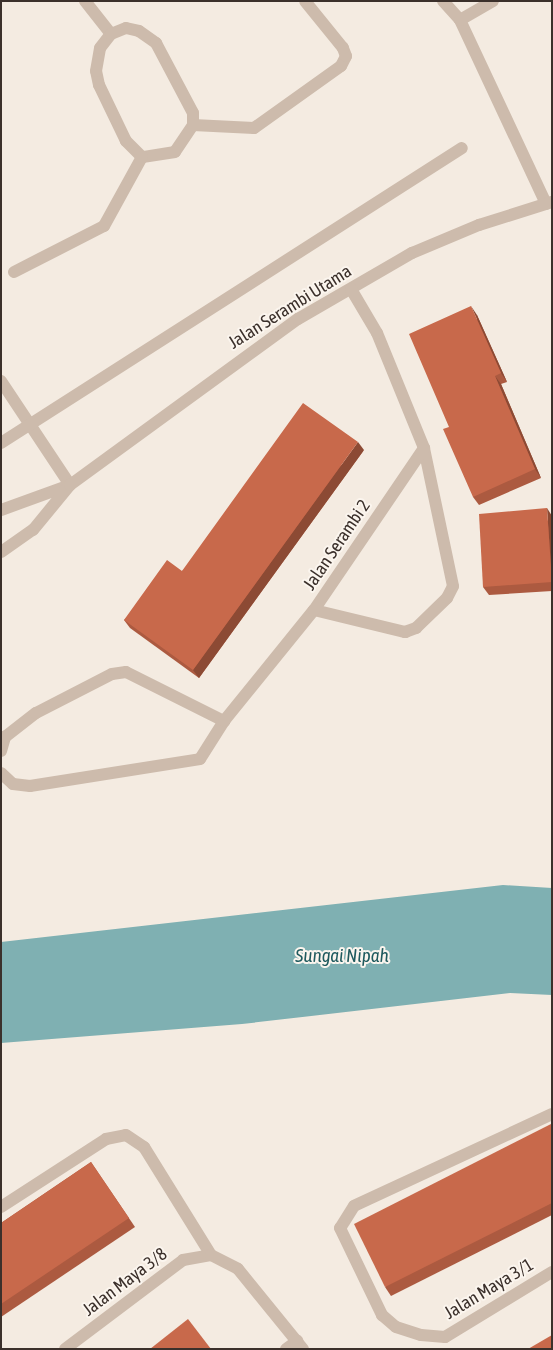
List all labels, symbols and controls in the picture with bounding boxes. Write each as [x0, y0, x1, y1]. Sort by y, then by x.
street label: Jalan Serambi Utama [224, 260, 356, 354]
street label: Jalan Serambi 2 [299, 496, 375, 594]
water label: Sungai Nipah [295, 945, 389, 967]
street label: Jalan Maya 3/8 [79, 1243, 171, 1321]
street label: Jalan Maya 3/1 [441, 1254, 537, 1324]

